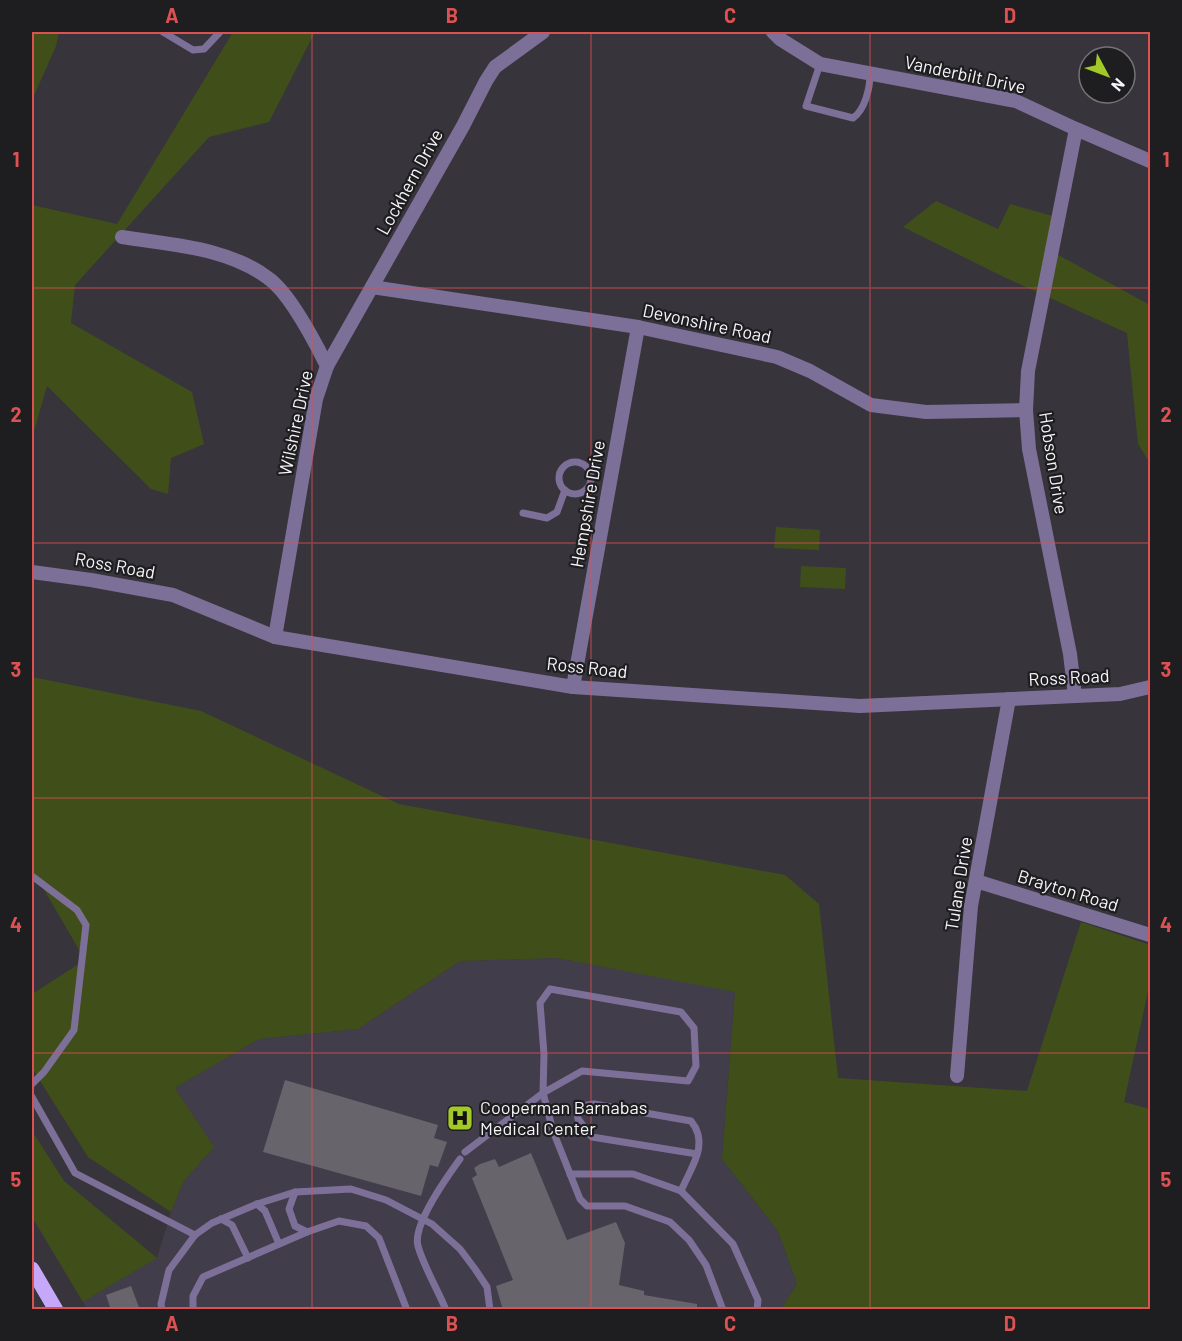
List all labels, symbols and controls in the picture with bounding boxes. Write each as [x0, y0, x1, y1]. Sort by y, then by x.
text: A [165, 3, 179, 27]
text: B [446, 3, 458, 27]
text: C [724, 3, 736, 27]
text: D [1004, 3, 1016, 27]
north arrow [1077, 45, 1137, 105]
street label: Vanderbilt Drive [903, 50, 1028, 98]
text: N [1108, 75, 1129, 95]
street label: Lockhern Drive [371, 125, 447, 238]
text: 1 [12, 147, 20, 171]
text: 1 [1162, 147, 1170, 171]
street label: Devonshire Road [641, 299, 773, 347]
street label: Wilshire Drive [273, 368, 317, 478]
text: 2 [10, 402, 22, 426]
text: 2 [1160, 402, 1172, 426]
street label: Hobson Drive [1035, 410, 1073, 516]
street label: Hempshire Drive [565, 438, 609, 569]
street label: Ross Road [73, 547, 157, 583]
street label: Ross Road [546, 652, 629, 682]
text: 3 [11, 657, 21, 681]
text: 3 [1161, 657, 1171, 681]
street label: Ross Road [1028, 664, 1110, 690]
street label: Tulane Drive [940, 835, 976, 933]
street label: Brayton Road [1015, 864, 1121, 916]
text: 4 [10, 912, 22, 936]
text: 4 [1160, 912, 1172, 936]
place label: Cooperman Barnabas Medical Center [480, 1096, 647, 1139]
hospital icon: Cooperman Barnabas Medical Center [445, 1103, 475, 1133]
text: 5 [11, 1167, 22, 1191]
text: 5 [1161, 1167, 1172, 1191]
text: A [165, 1311, 179, 1335]
text: B [446, 1311, 458, 1335]
text: C [724, 1311, 736, 1335]
text: D [1004, 1311, 1016, 1335]

